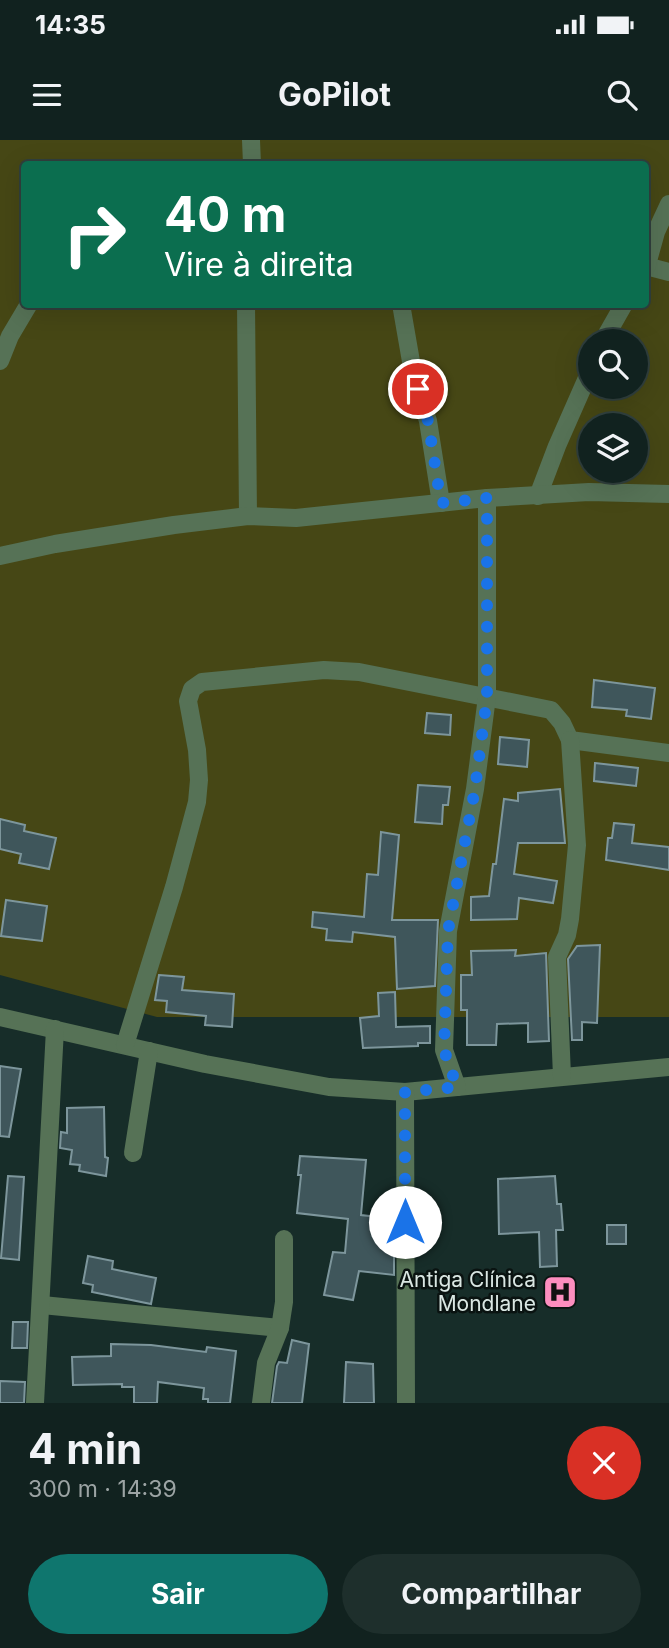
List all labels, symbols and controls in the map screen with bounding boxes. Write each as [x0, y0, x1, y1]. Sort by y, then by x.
text: 14:35 [35, 9, 106, 40]
text: GoPilot [278, 75, 391, 114]
icon: menu [28, 76, 66, 114]
icon: search [603, 76, 641, 114]
text: 40 m [164, 185, 287, 244]
icon: right [49, 189, 140, 280]
text: Vire à direita [164, 245, 354, 284]
map controls [578, 329, 648, 483]
button: search [578, 329, 648, 399]
pin [388, 359, 448, 419]
icon: arrive [399, 370, 437, 408]
button: layers [578, 413, 648, 483]
position arrow [368, 1185, 442, 1259]
place label: Antiga Clínica Mondlane [400, 1267, 536, 1316]
hospital icon: Antiga Clínica Mondlane [541, 1273, 579, 1311]
text: 4 min [28, 1423, 142, 1474]
button: close [567, 1426, 641, 1500]
text: 300 m · 14:39 [28, 1475, 177, 1503]
button: Sair [28, 1554, 328, 1634]
button: Compartilhar [342, 1554, 641, 1634]

